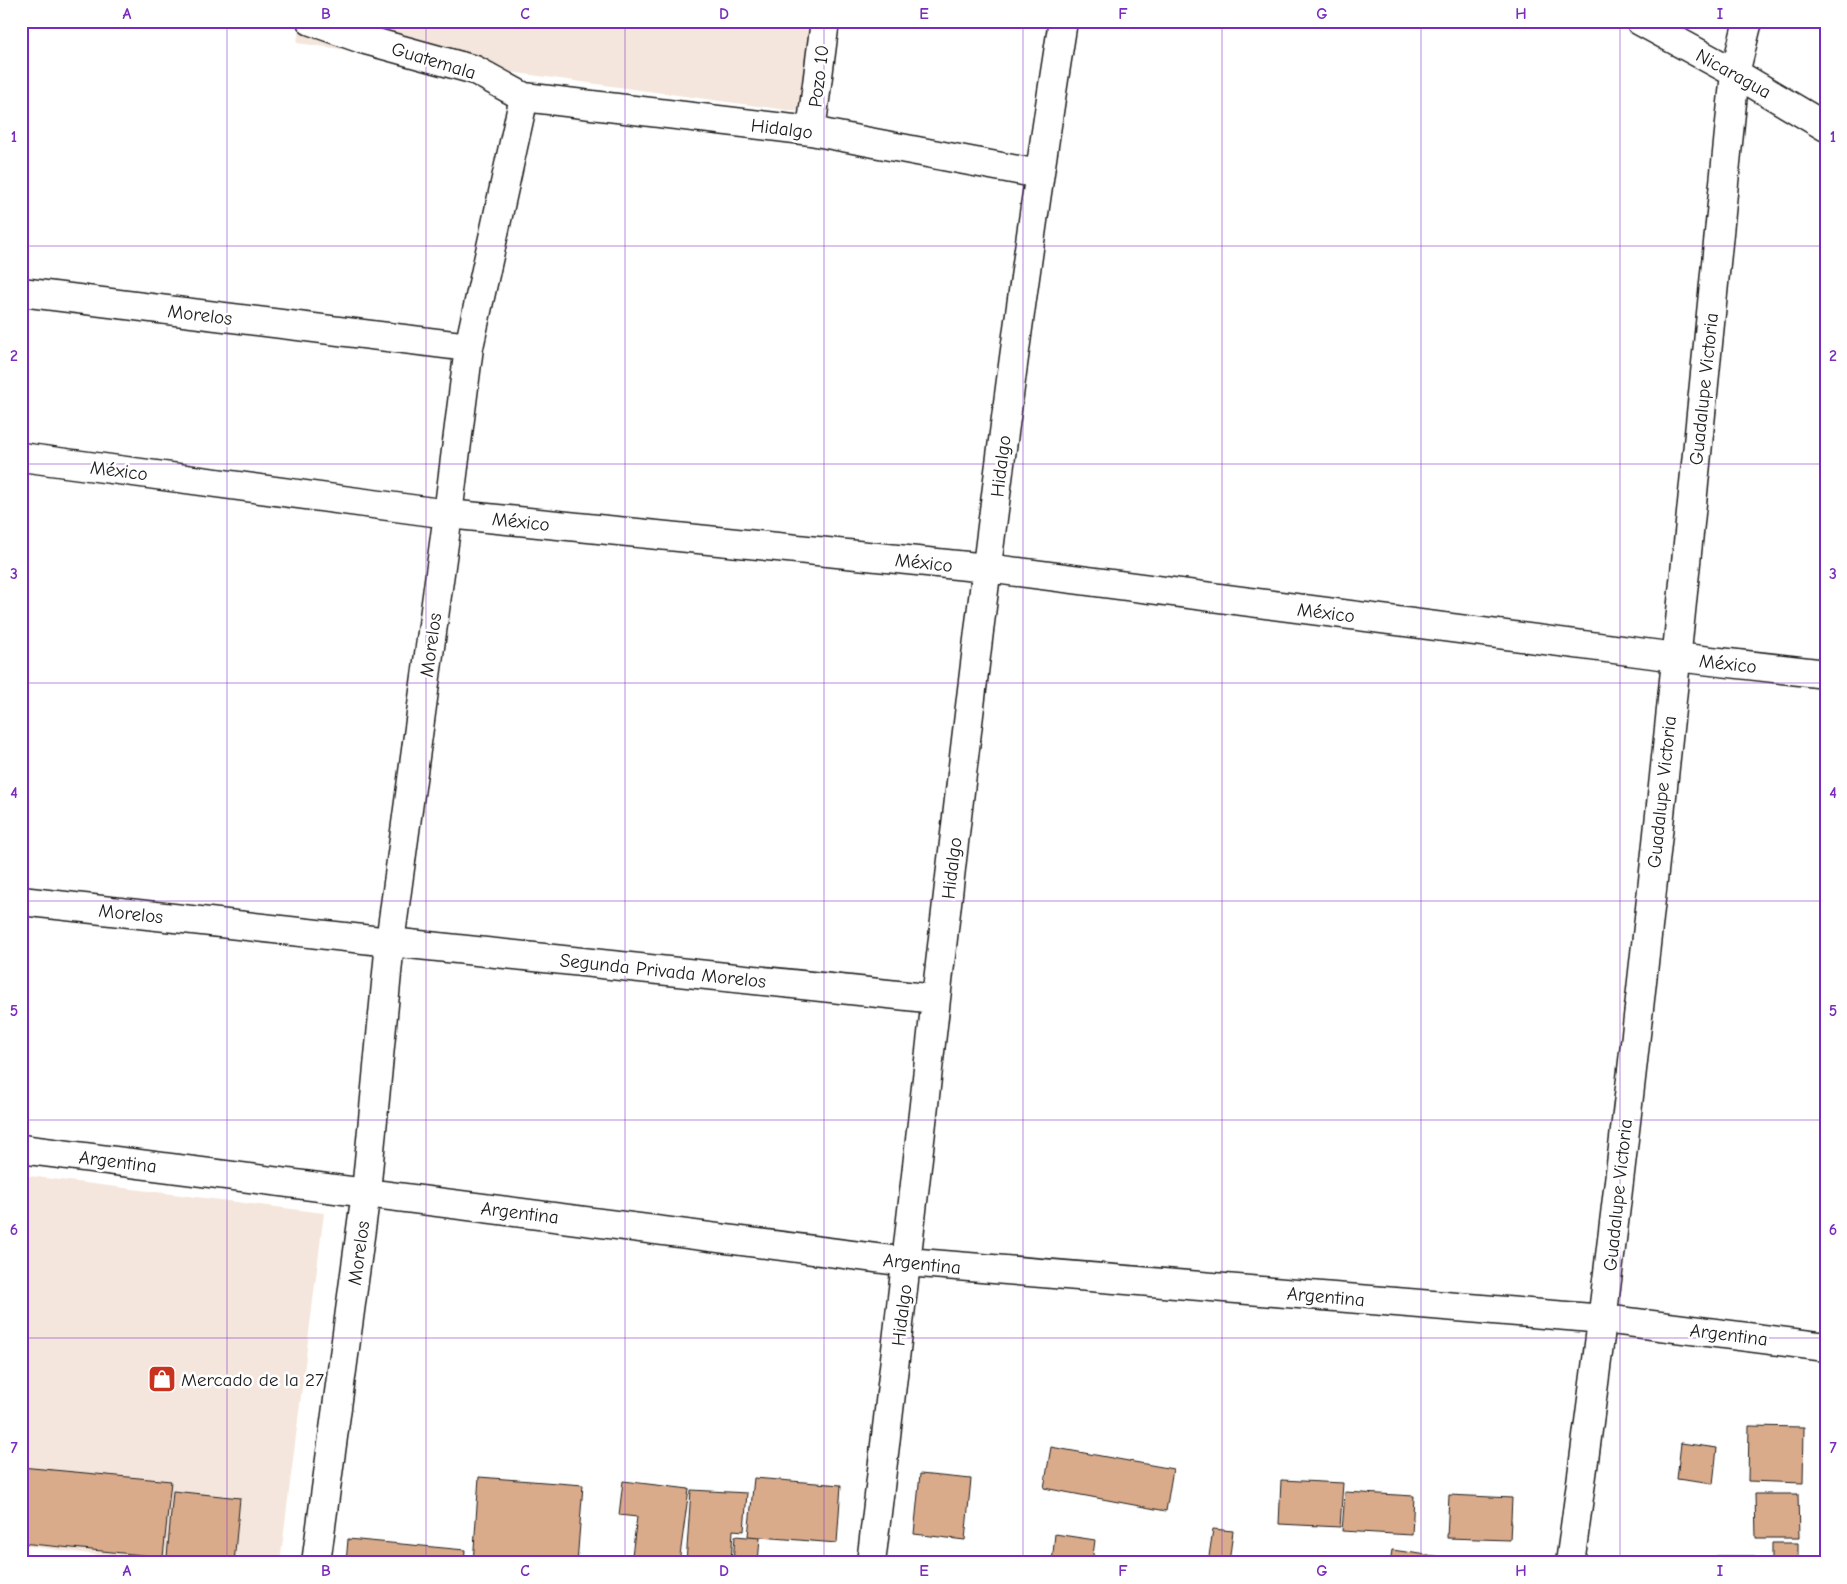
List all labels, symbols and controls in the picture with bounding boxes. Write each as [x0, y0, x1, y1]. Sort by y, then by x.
text: A [123, 5, 132, 23]
text: B [321, 5, 331, 23]
text: C [520, 5, 530, 23]
text: D [719, 5, 729, 23]
text: E [919, 5, 929, 23]
text: F [1118, 5, 1128, 23]
text: G [1316, 5, 1328, 23]
text: H [1515, 5, 1527, 23]
text: I [1717, 5, 1723, 23]
street label: Guatemala [389, 38, 479, 84]
street label: Pozo 10 [804, 44, 834, 109]
street label: Nicaragua [1692, 44, 1775, 103]
street label: Hidalgo [750, 114, 814, 144]
text: 1 [11, 128, 17, 146]
text: 1 [1830, 128, 1836, 146]
street label: Morelos [166, 300, 233, 330]
street label: Guadalupe Victoria [1685, 312, 1723, 466]
text: 2 [10, 347, 18, 365]
text: 2 [1829, 347, 1837, 365]
street label: Hidalgo [986, 434, 1016, 498]
street label: México [89, 457, 149, 485]
street label: México [491, 508, 551, 536]
street label: México [894, 549, 954, 577]
text: 3 [10, 565, 18, 583]
text: 3 [1829, 565, 1837, 583]
street label: México [1296, 599, 1356, 627]
street label: Morelos [416, 612, 446, 679]
street label: México [1698, 650, 1758, 678]
street label: Guadalupe Victoria [1643, 715, 1681, 869]
text: 4 [10, 784, 18, 802]
text: 4 [1829, 784, 1837, 802]
street label: Hidalgo [937, 836, 967, 900]
street label: Morelos [98, 900, 164, 928]
street label: Segunda Privada Morelos [559, 949, 767, 993]
text: 5 [10, 1002, 18, 1020]
text: 5 [1829, 1002, 1837, 1020]
street label: Guadalupe Victoria [1599, 1118, 1637, 1272]
street label: Argentina [78, 1146, 158, 1178]
street label: Argentina [480, 1197, 560, 1229]
street label: Morelos [344, 1220, 374, 1287]
text: 6 [10, 1221, 18, 1239]
text: 6 [1829, 1221, 1837, 1239]
street label: Argentina [882, 1249, 962, 1279]
street label: Hidalgo [887, 1283, 917, 1347]
street label: Argentina [1286, 1283, 1366, 1311]
street label: Argentina [1689, 1319, 1769, 1351]
shop icon: Mercado de la 27 [147, 1364, 177, 1394]
place label: Mercado de la 27 [181, 1369, 324, 1391]
text: 7 [10, 1439, 18, 1457]
text: 7 [1829, 1439, 1837, 1457]
text: A [123, 1562, 132, 1580]
text: B [321, 1562, 331, 1580]
text: C [520, 1562, 530, 1580]
text: D [719, 1562, 729, 1580]
text: E [919, 1562, 929, 1580]
text: F [1118, 1562, 1128, 1580]
text: G [1316, 1562, 1328, 1580]
text: H [1515, 1562, 1527, 1580]
text: I [1717, 1562, 1723, 1580]

